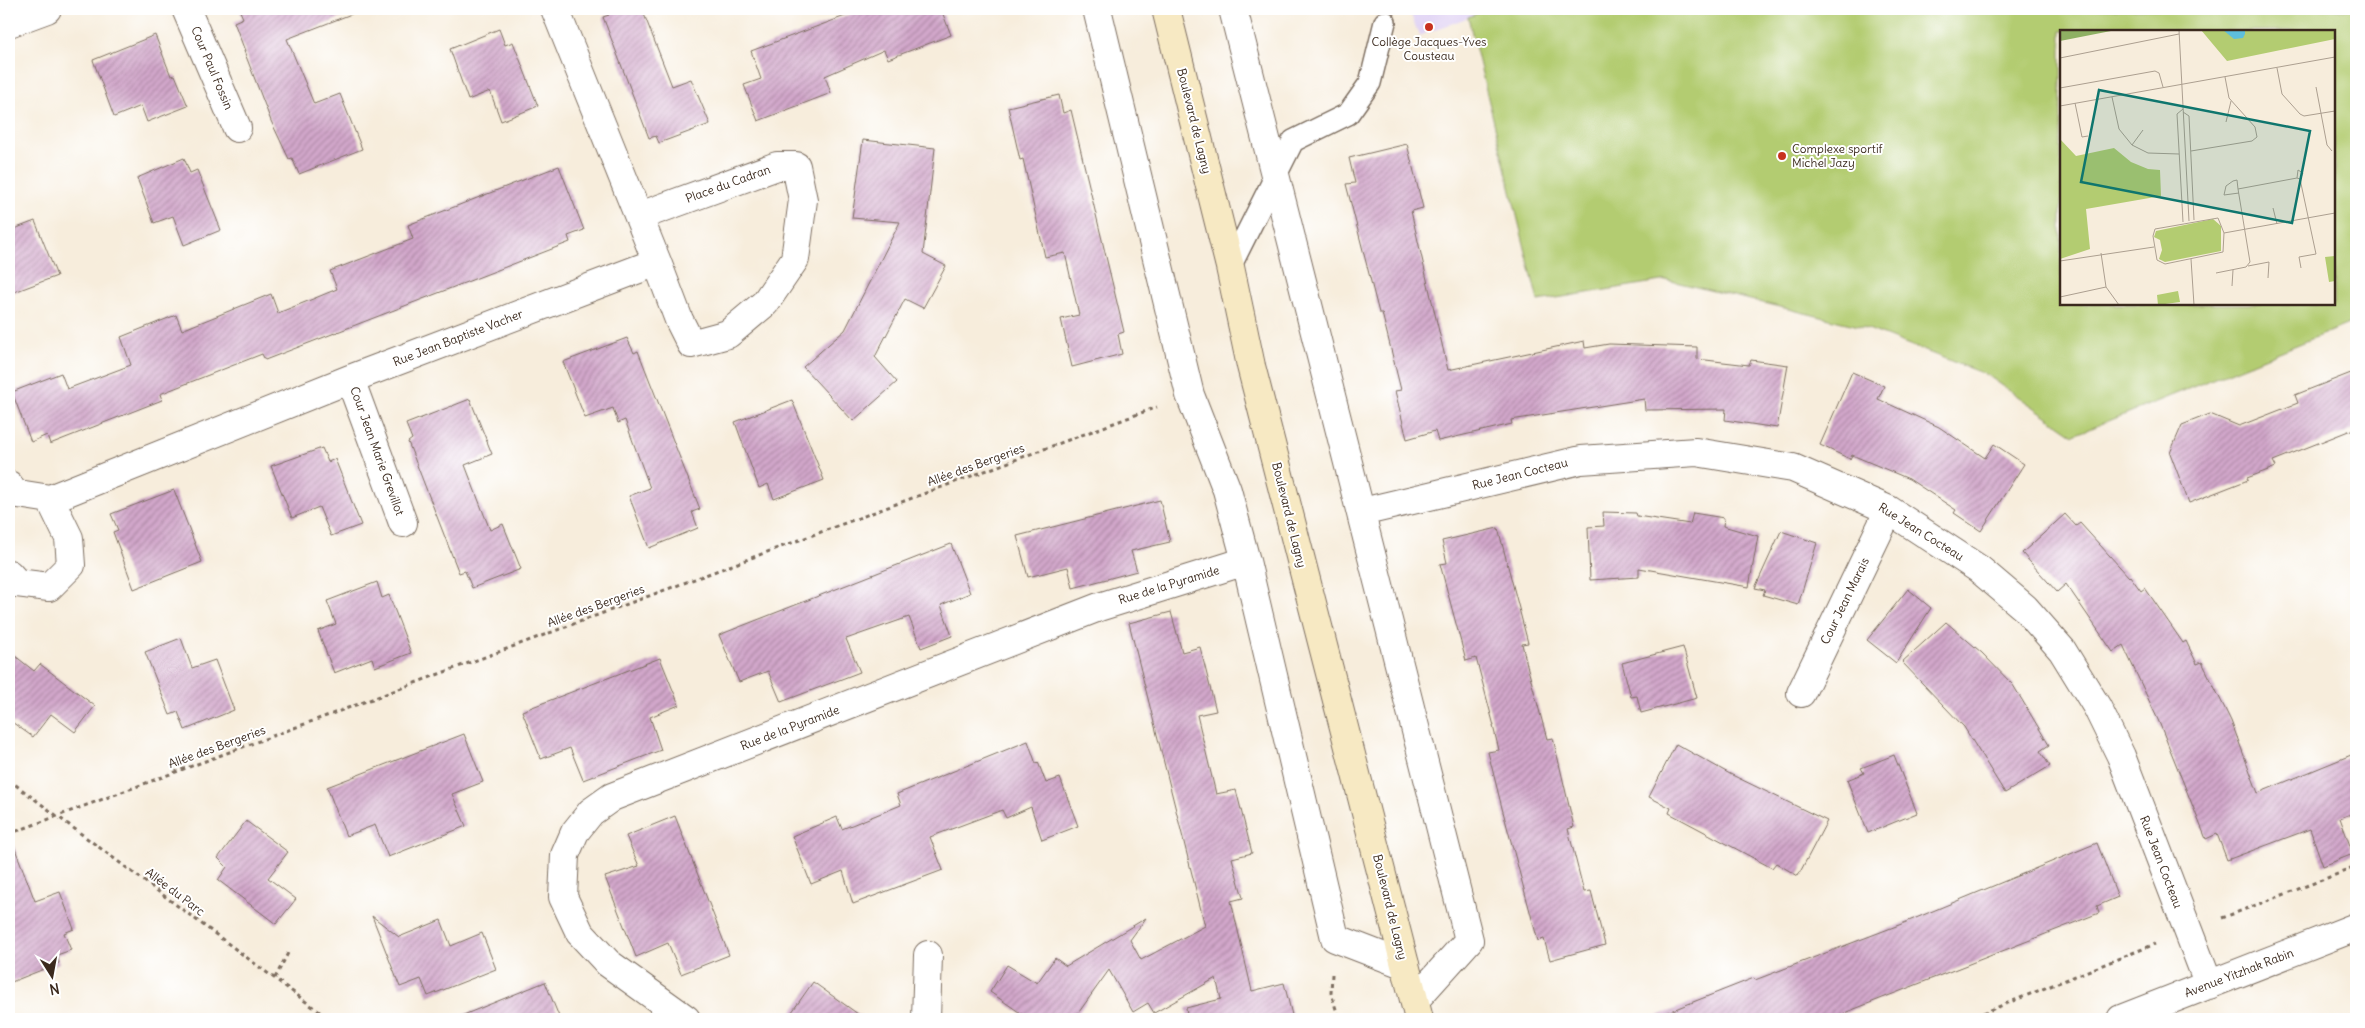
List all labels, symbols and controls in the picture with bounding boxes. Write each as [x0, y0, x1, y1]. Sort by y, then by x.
marker: Collège Jacques-Yves Cousteau [1423, 21, 1435, 33]
street label: Cour Paul Fossin [188, 24, 237, 112]
inset map [2060, 30, 2335, 305]
place label: Collège Jacques-Yves Cousteau [1371, 34, 1487, 63]
street label: Boulevard de Lagny [1174, 67, 1215, 175]
place label: Complexe sportif Michel Jazy [1792, 141, 1884, 170]
marker: Complexe sportif Michel Jazy [1776, 150, 1788, 162]
street label: Place du Cadran [683, 161, 772, 206]
street label: Rue Jean Baptiste Vacher [391, 306, 525, 369]
street label: Cour Jean Marie Grevillot [347, 384, 408, 517]
street label: Allée des Bergeries [925, 440, 1027, 489]
street label: Rue Jean Cocteau [1471, 454, 1569, 493]
street label: Boulevard de Lagny [1269, 461, 1310, 569]
street label: Rue Jean Cocteau [1876, 499, 1967, 564]
street label: Cour Jean Marais [1817, 555, 1872, 647]
street label: Rue de la Pyramide [1117, 562, 1221, 607]
street label: Allée des Bergeries [545, 581, 647, 630]
street label: Rue de la Pyramide [738, 702, 841, 753]
street label: Allée des Bergeries [166, 722, 268, 771]
street label: Rue Jean Cocteau [2137, 813, 2186, 910]
street label: Boulevard de Lagny [1370, 853, 1411, 961]
street label: Allée du Parc [143, 864, 208, 919]
street label: Avenue Yitzhak Rabin [2182, 945, 2296, 1000]
north arrow [28, 950, 78, 1000]
text: N [48, 979, 61, 999]

